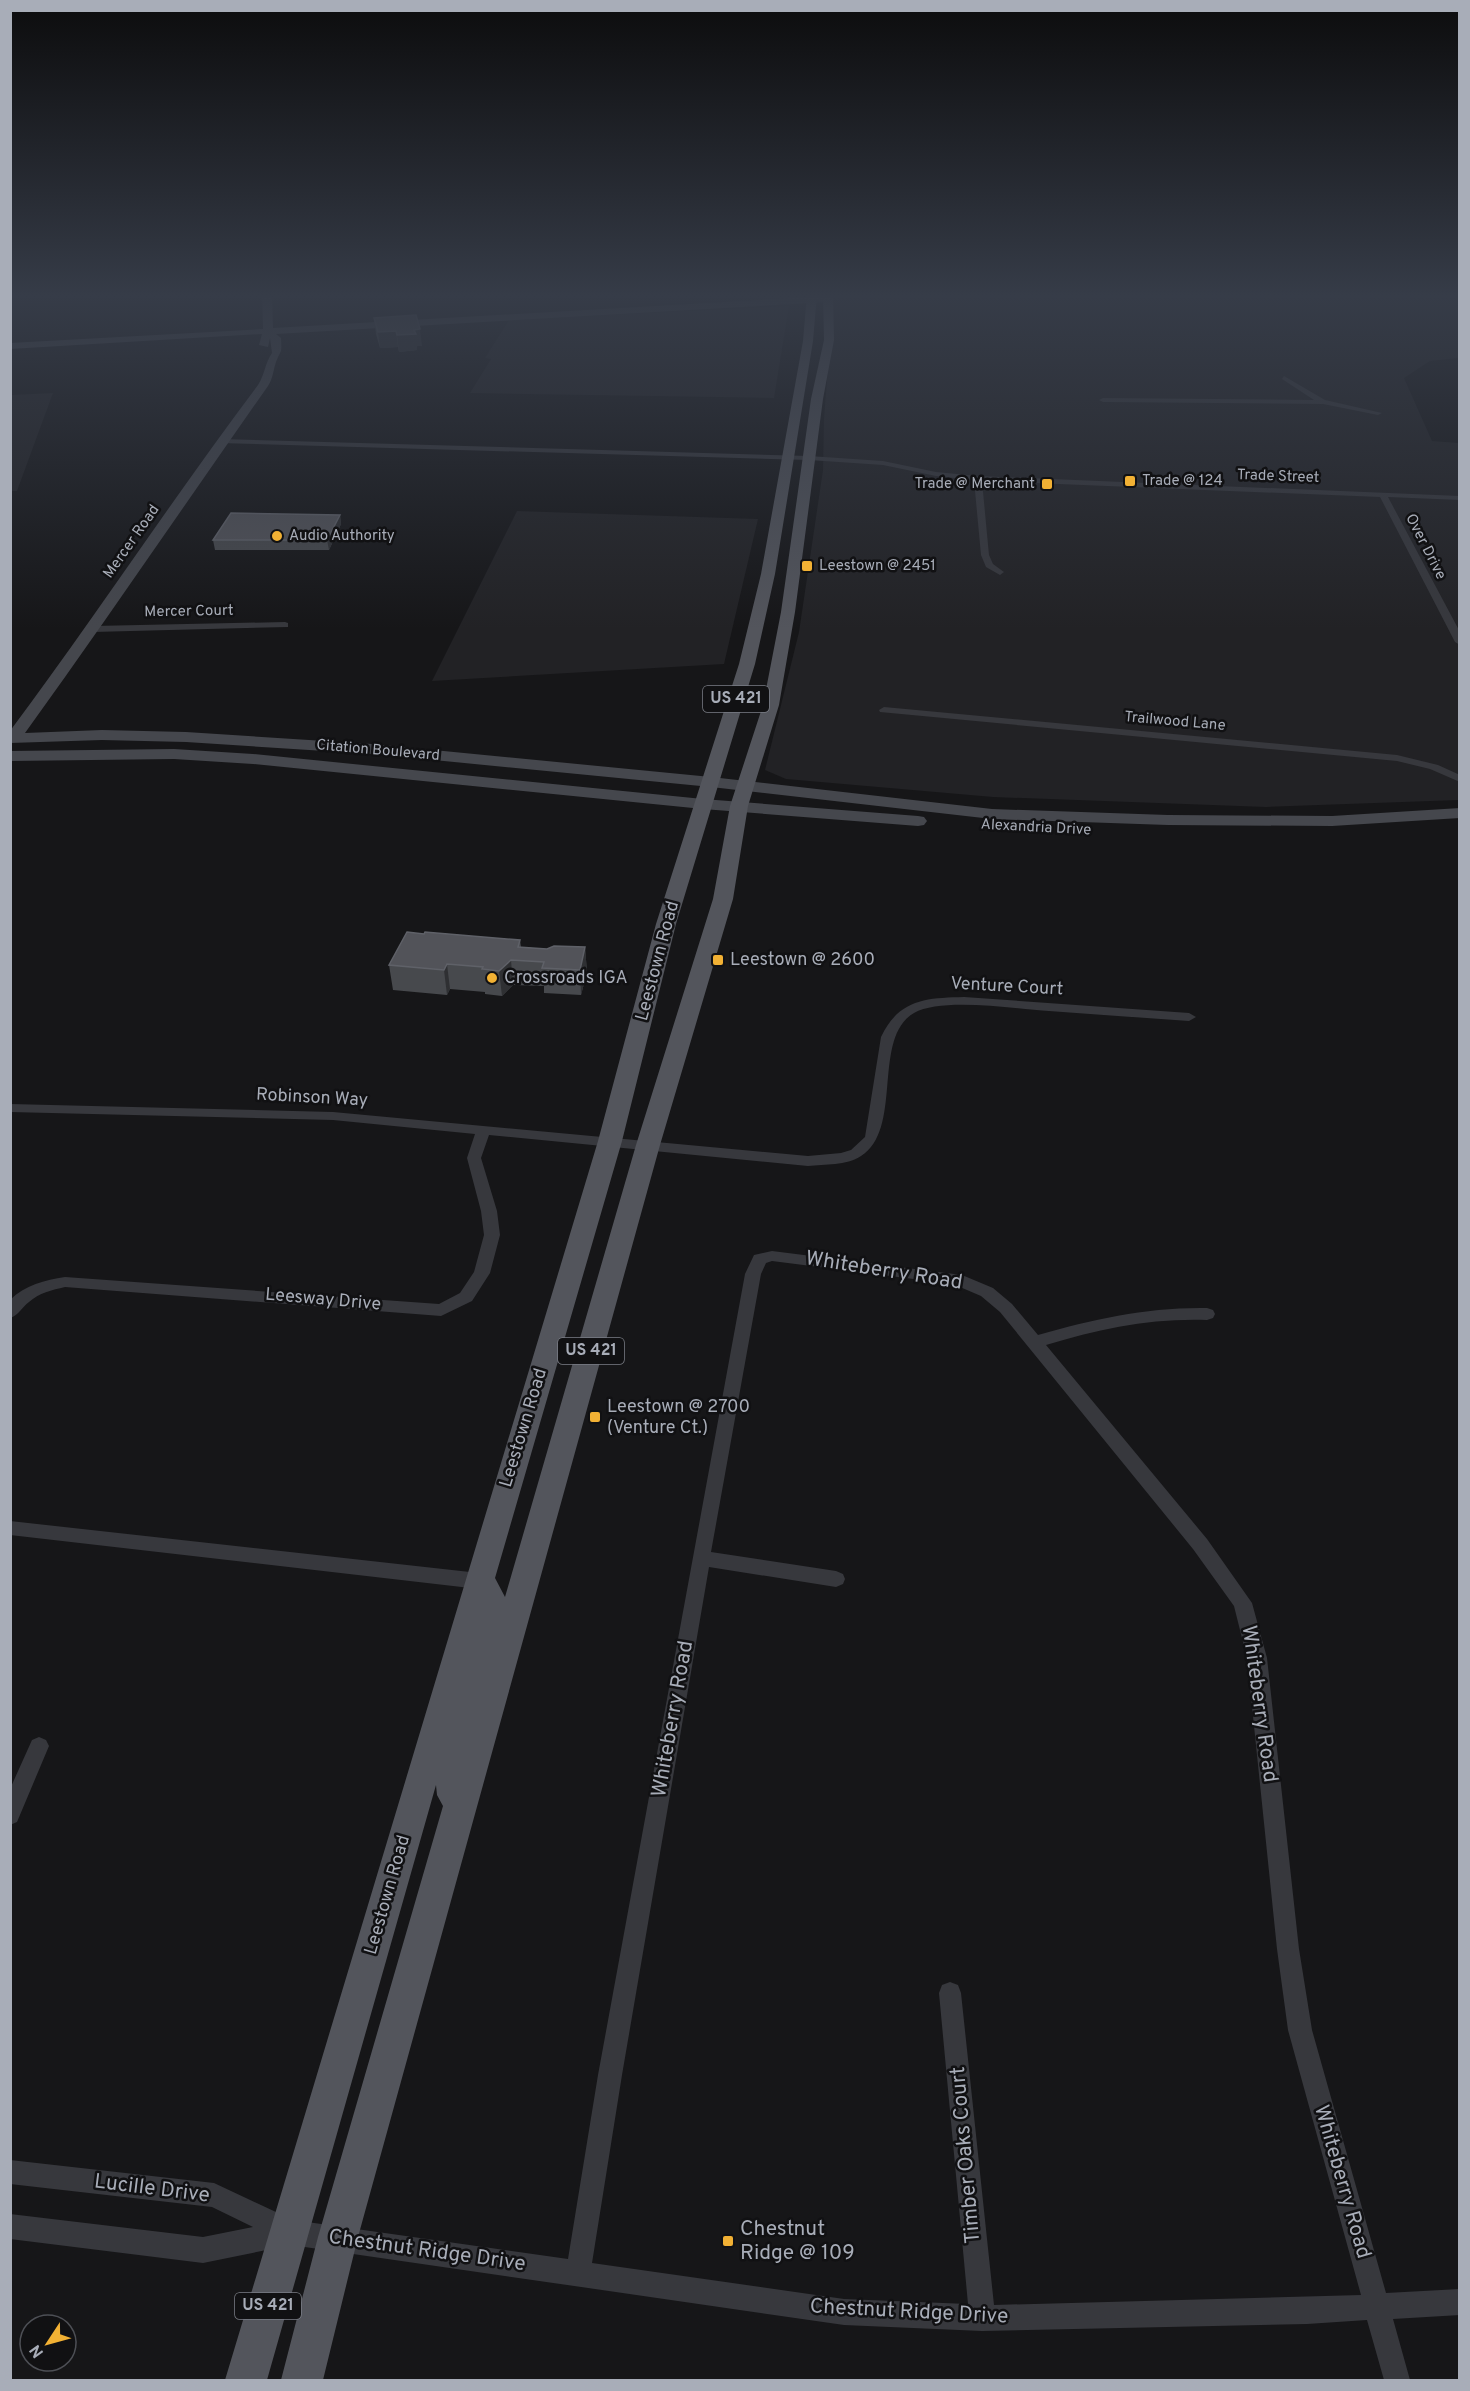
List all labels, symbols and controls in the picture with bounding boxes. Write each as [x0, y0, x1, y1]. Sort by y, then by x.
street label: Trade Street [1236, 466, 1320, 488]
place label: Trade @ 124 [1142, 472, 1223, 491]
marker: Trade @ 124 [1123, 474, 1137, 488]
place label: Trade @ Merchant [914, 475, 1035, 494]
marker: Trade @ Merchant [1040, 477, 1054, 491]
street label: Mercer Road [100, 501, 164, 583]
street label: Over Drive [1400, 511, 1450, 583]
place label: Audio Authority [289, 527, 395, 546]
marker: Audio Authority [270, 529, 284, 543]
place label: Leestown @ 2451 [819, 557, 936, 576]
marker: Leestown @ 2451 [800, 559, 814, 573]
street label: Mercer Court [144, 602, 234, 622]
road number: US 421 [703, 686, 769, 712]
street label: Trailwood Lane [1124, 708, 1226, 736]
street label: Citation Boulevard [315, 736, 441, 766]
street label: Alexandria Drive [980, 816, 1092, 840]
street label: Leestown Road [631, 899, 685, 1023]
place label: Leestown @ 2600 [730, 949, 875, 972]
marker: Leestown @ 2600 [711, 953, 725, 967]
place label: Crossroads IGA [504, 967, 628, 990]
marker: Crossroads IGA [485, 971, 499, 985]
street label: Venture Court [950, 973, 1064, 1001]
street label: Robinson Way [255, 1084, 369, 1112]
street label: Whiteberry Road [804, 1245, 964, 1297]
street label: Leesway Drive [264, 1283, 382, 1317]
road number: US 421 [558, 1338, 624, 1364]
street label: Leestown Road [495, 1366, 553, 1490]
place label: Leestown @ 2700 (Venture Ct.) [607, 1396, 750, 1440]
marker: Leestown @ 2700 (Venture Ct.) [588, 1410, 602, 1424]
street label: Whiteberry Road [1235, 1624, 1283, 1784]
street label: Whiteberry Road [646, 1639, 700, 1799]
street label: Leestown Road [360, 1833, 416, 1957]
street label: Timber Oaks Court [945, 2065, 987, 2245]
street label: Whiteberry Road [1307, 2102, 1377, 2262]
street label: Lucille Drive [93, 2169, 211, 2209]
place label: Chestnut Ridge @ 109 [740, 2216, 855, 2267]
street label: Chestnut Ridge Drive [327, 2224, 527, 2278]
marker: Chestnut Ridge @ 109 [721, 2234, 735, 2248]
road number: US 421 [235, 2293, 301, 2319]
street label: Chestnut Ridge Drive [809, 2293, 1009, 2331]
north arrow [18, 2313, 78, 2373]
text: N [26, 2340, 49, 2361]

